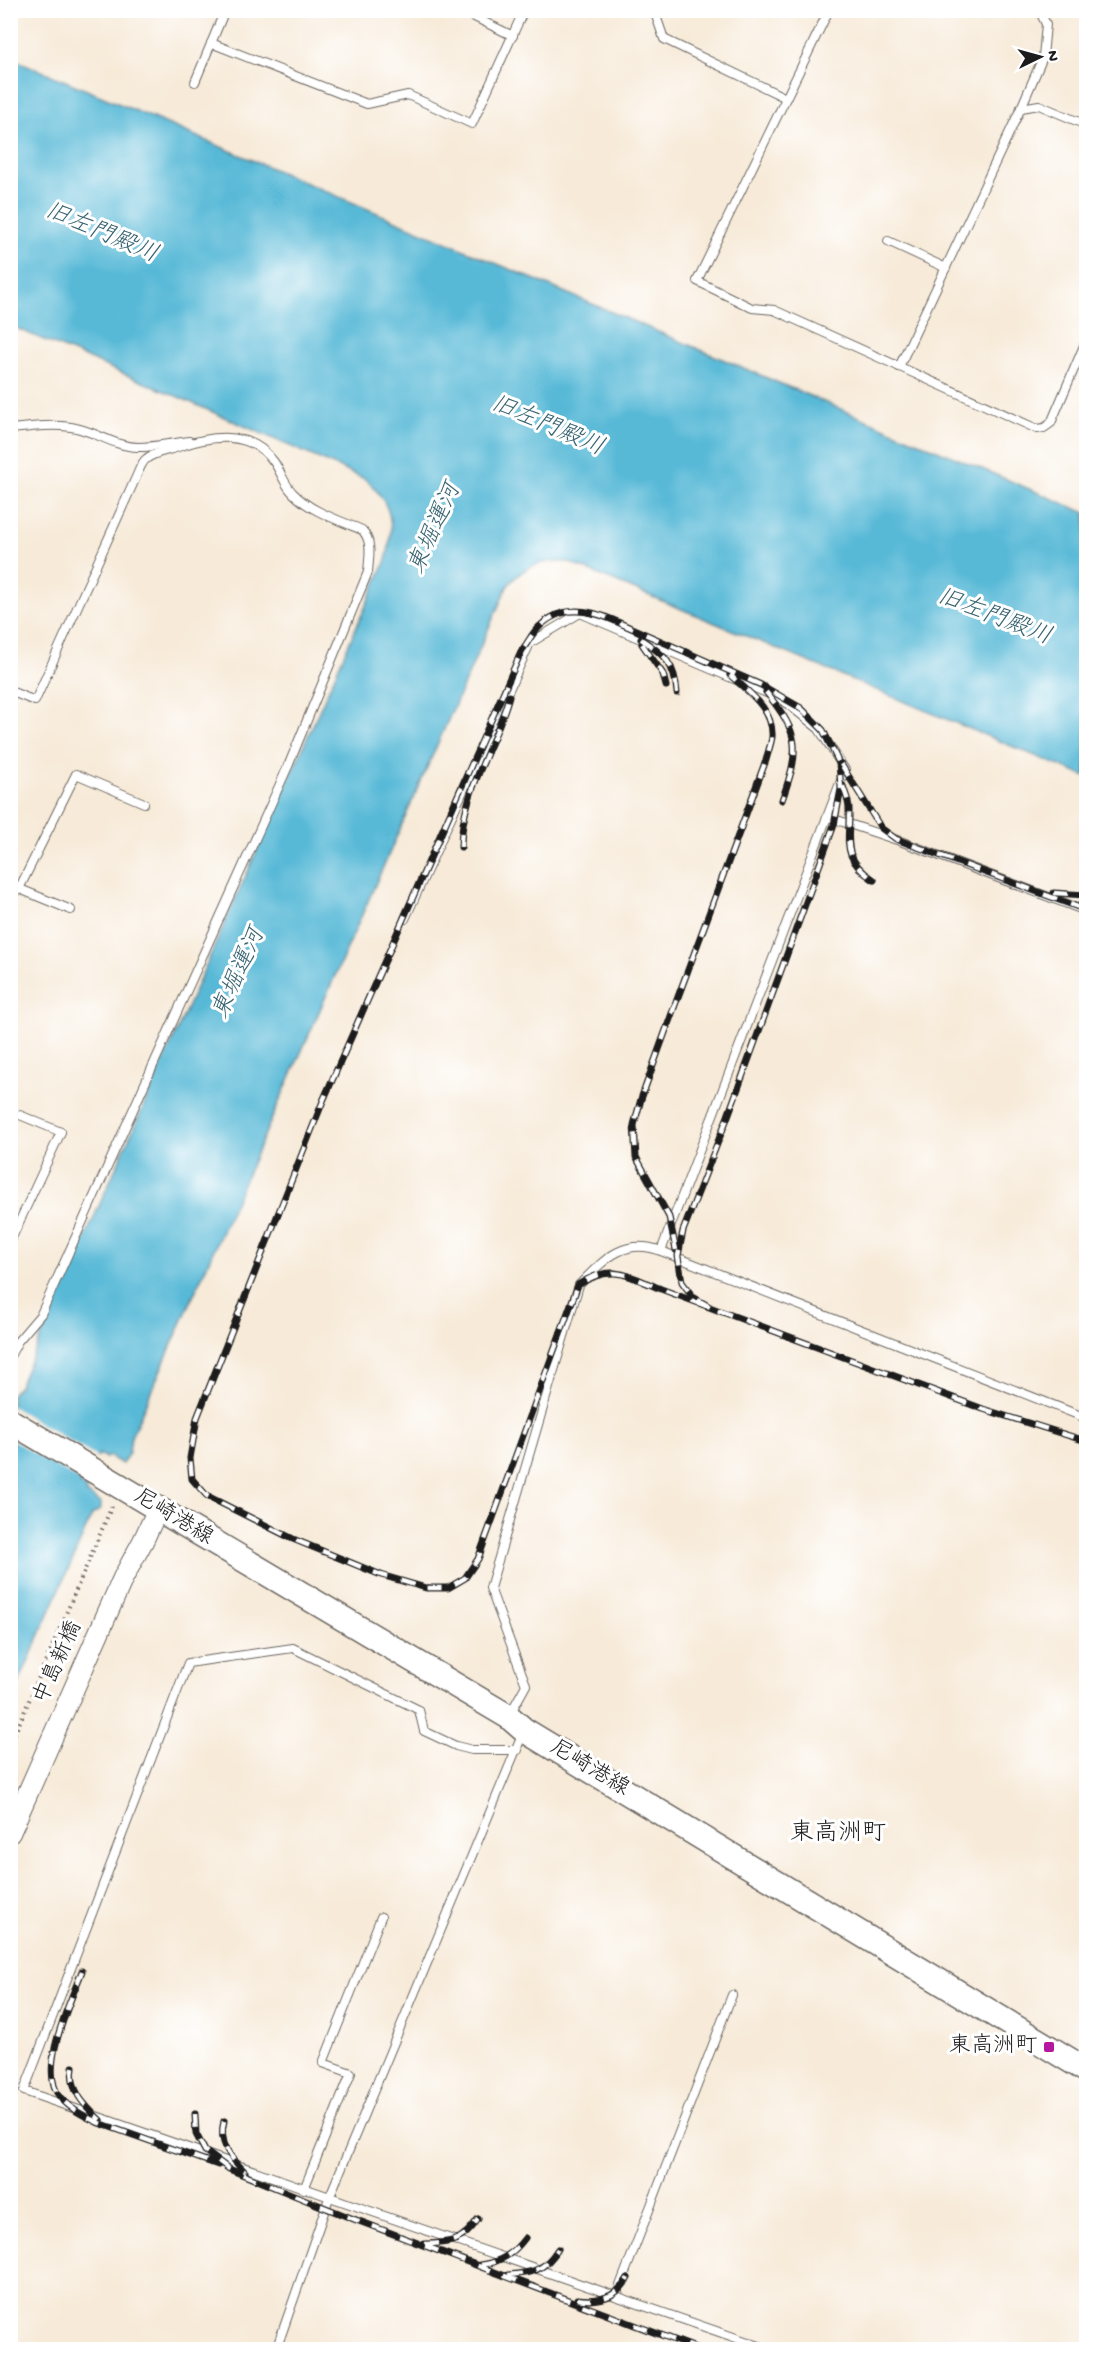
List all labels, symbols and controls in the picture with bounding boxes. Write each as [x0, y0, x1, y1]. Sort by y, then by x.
north arrow [1010, 27, 1070, 87]
text: N [1042, 50, 1061, 63]
water label: 旧左門殿川 [40, 196, 162, 271]
water label: 旧左門殿川 [486, 389, 608, 464]
water label: 東堀運河 [402, 476, 470, 579]
water label: 旧左門殿川 [933, 582, 1056, 653]
water label: 東堀運河 [206, 921, 274, 1024]
street label: 尼崎港線 [129, 1483, 218, 1552]
street label: 中島新橋 [27, 1617, 89, 1708]
street label: 尼崎港線 [545, 1734, 634, 1803]
district label: 東高洲町 [790, 1819, 886, 1849]
place label: 東高洲町 [949, 2033, 1037, 2060]
marker: 東高洲町 [1042, 2040, 1056, 2054]

